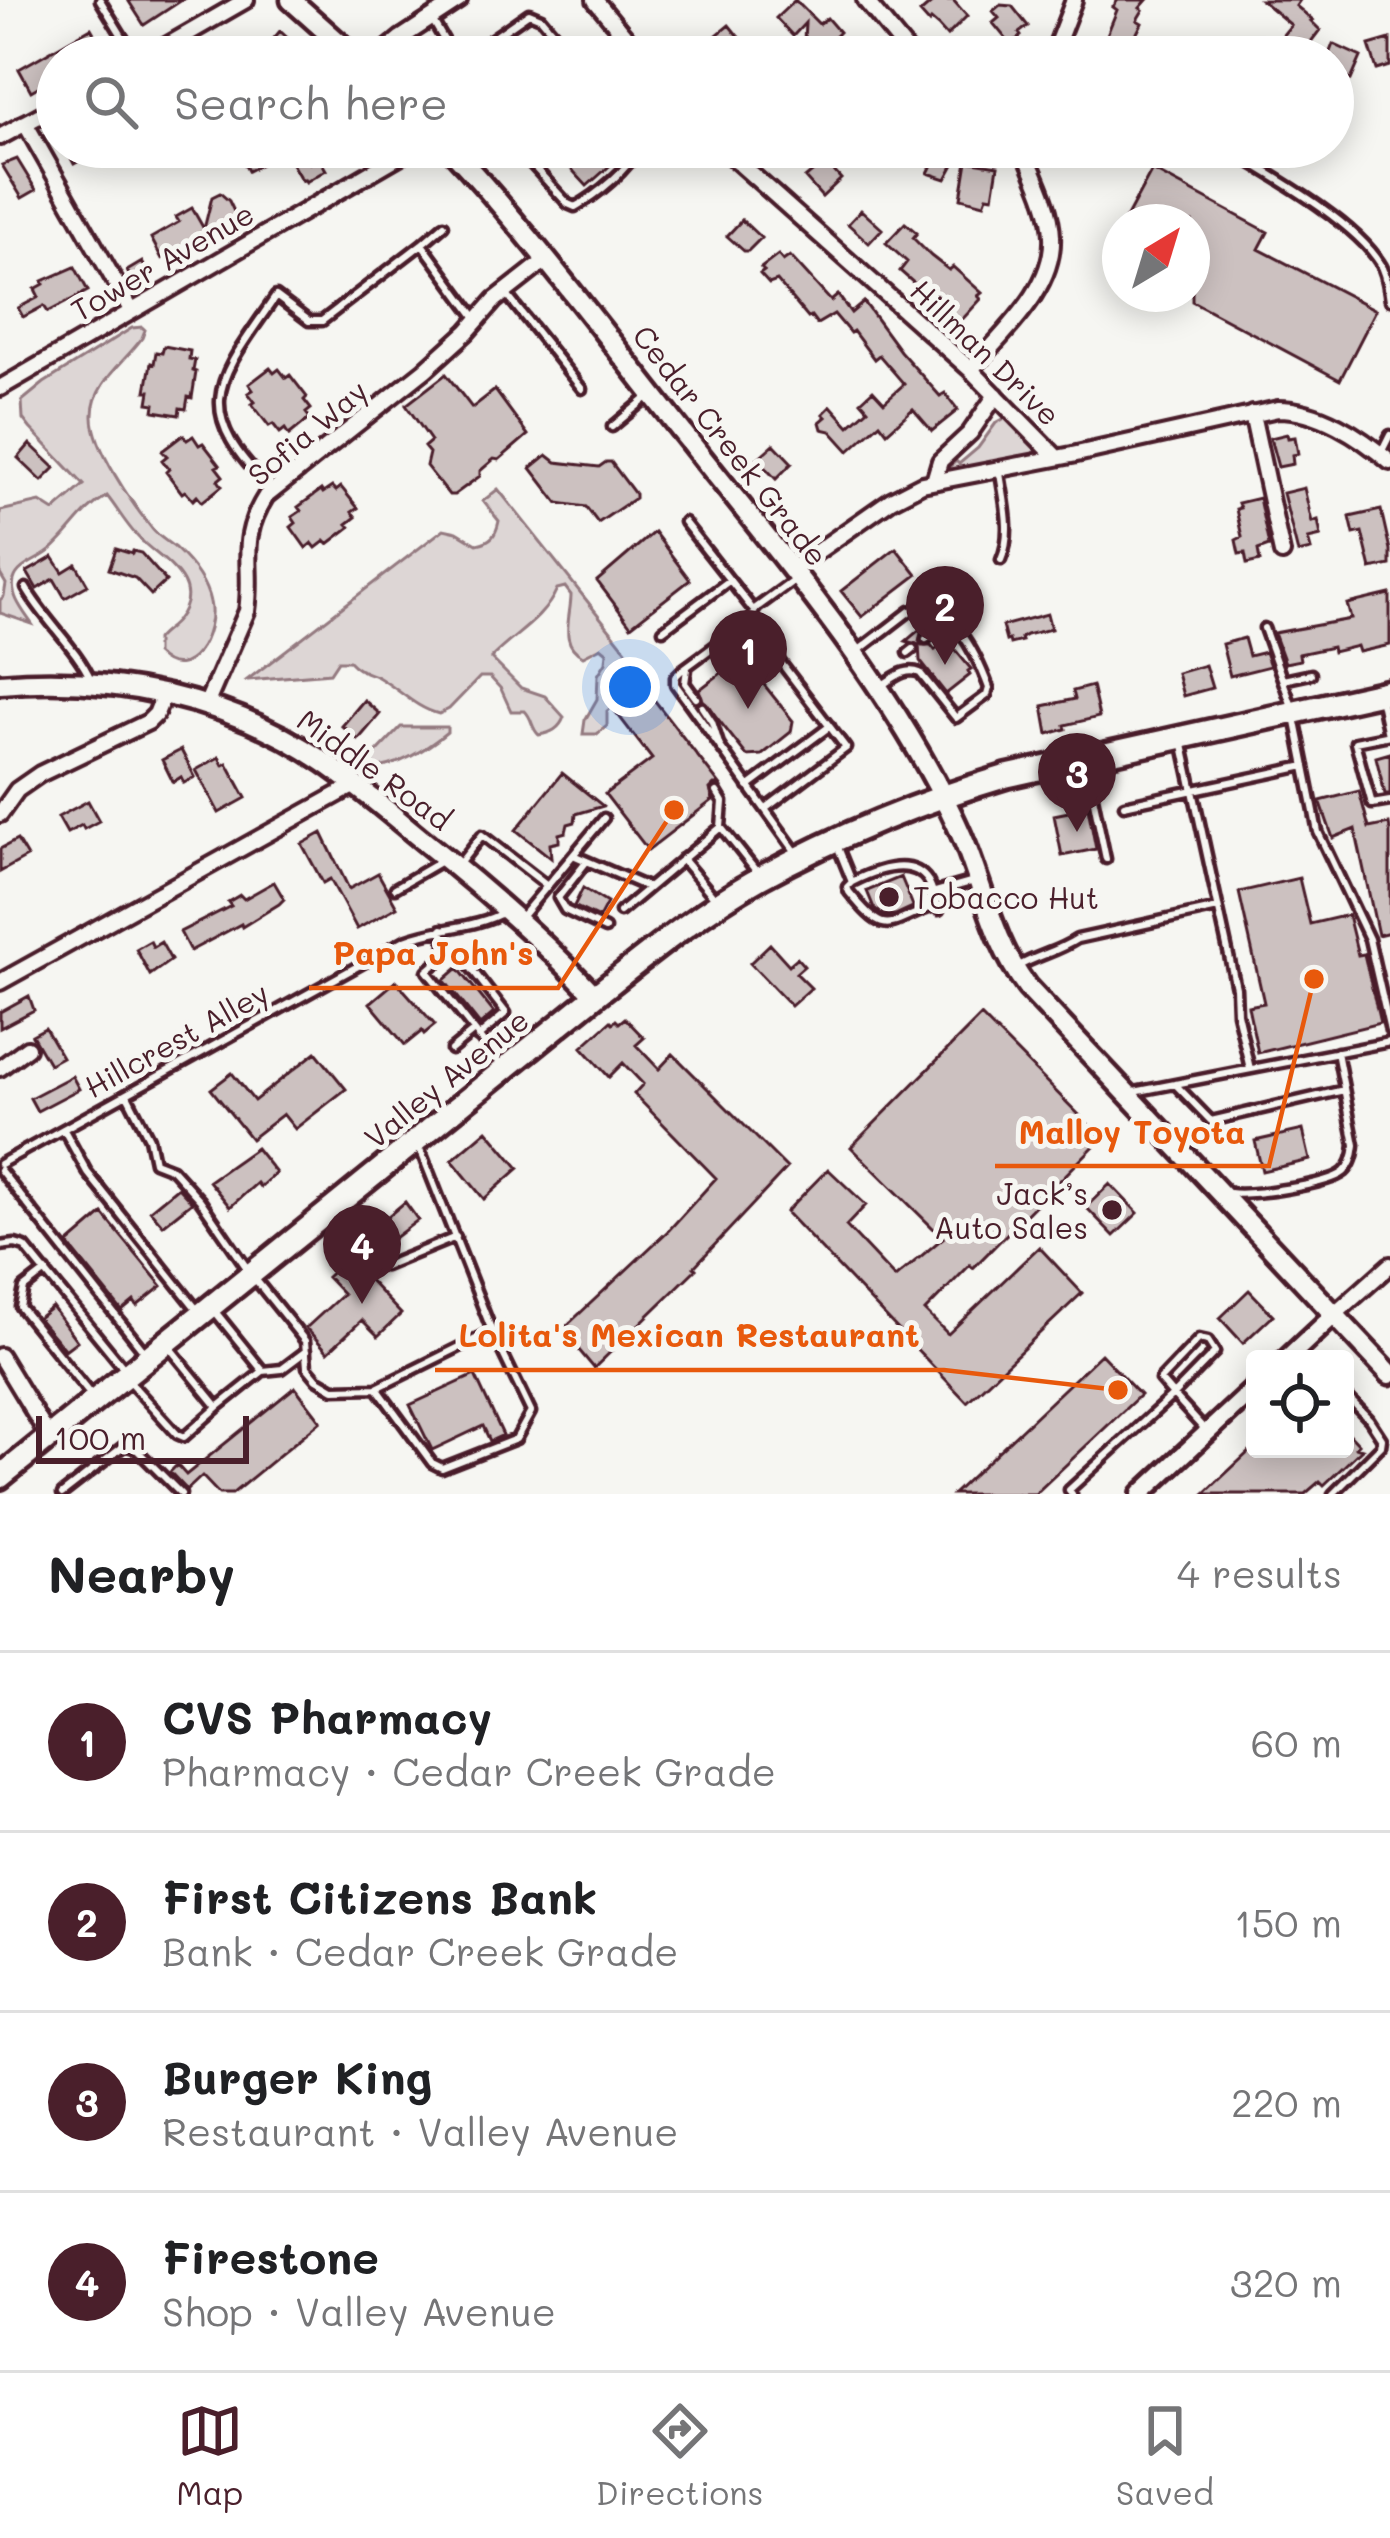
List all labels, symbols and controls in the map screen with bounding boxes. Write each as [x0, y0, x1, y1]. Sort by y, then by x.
search box [36, 36, 1354, 168]
icon: search [78, 69, 144, 135]
text: Search here [174, 73, 448, 131]
street label: Tower Avenue [63, 192, 261, 330]
north arrow [1102, 204, 1210, 312]
street label: Hillman Drive [902, 270, 1070, 434]
street label: Cedar Creek Grade [624, 316, 838, 574]
street label: Sofia Way [239, 370, 375, 494]
pin: 2 [906, 566, 984, 665]
pin: 1 [709, 610, 787, 709]
your location [600, 657, 660, 717]
street label: Middle Road [290, 699, 460, 839]
pin: 3 [1038, 733, 1116, 832]
place label: Tobacco Hut [913, 877, 1099, 917]
marker: Tobacco Hut [876, 884, 902, 910]
callout: Papa John's [309, 919, 558, 988]
text: Papa John's [332, 930, 534, 973]
street label: Hillcrest Alley [77, 972, 275, 1106]
street label: Valley Avenue [355, 999, 537, 1157]
callout: Malloy Toyota [995, 1097, 1269, 1166]
text: Malloy Toyota [1019, 1109, 1245, 1153]
place label: Jack’s Auto Sales [934, 1173, 1088, 1247]
marker: Jack’s Auto Sales [1099, 1197, 1125, 1223]
pin: 4 [323, 1205, 401, 1304]
callout: Lolita's Mexican Restaurant [435, 1301, 944, 1370]
text: Lolita's Mexican Restaurant [458, 1312, 920, 1355]
map controls [1246, 1350, 1354, 1458]
button: locate [1246, 1350, 1354, 1458]
scale bar [36, 1410, 249, 1463]
text: 100 m [54, 1415, 146, 1458]
text: Nearby [48, 1539, 235, 1606]
text: 4 results [1177, 1547, 1342, 1598]
text: CVS Pharmacy [162, 1687, 492, 1745]
text: 1 [78, 1716, 96, 1767]
text: 60 m [1251, 1716, 1342, 1767]
text: Pharmacy · Cedar Creek Grade [162, 1745, 776, 1796]
text: First Citizens Bank [162, 1867, 597, 1925]
text: 2 [76, 1896, 98, 1947]
text: 150 m [1234, 1896, 1342, 1947]
text: Bank · Cedar Creek Grade [162, 1925, 678, 1976]
text: Burger King [162, 2047, 432, 2105]
text: 3 [75, 2076, 99, 2127]
text: 220 m [1231, 2076, 1342, 2127]
text: Restaurant · Valley Avenue [162, 2105, 678, 2156]
text: Firestone [162, 2227, 379, 2285]
text: 4 [75, 2256, 99, 2307]
text: 320 m [1230, 2256, 1342, 2307]
text: Shop · Valley Avenue [162, 2285, 556, 2336]
tab: Map [176, 2398, 243, 2513]
tab: Directions [596, 2398, 763, 2513]
tab: Saved [1116, 2398, 1214, 2513]

